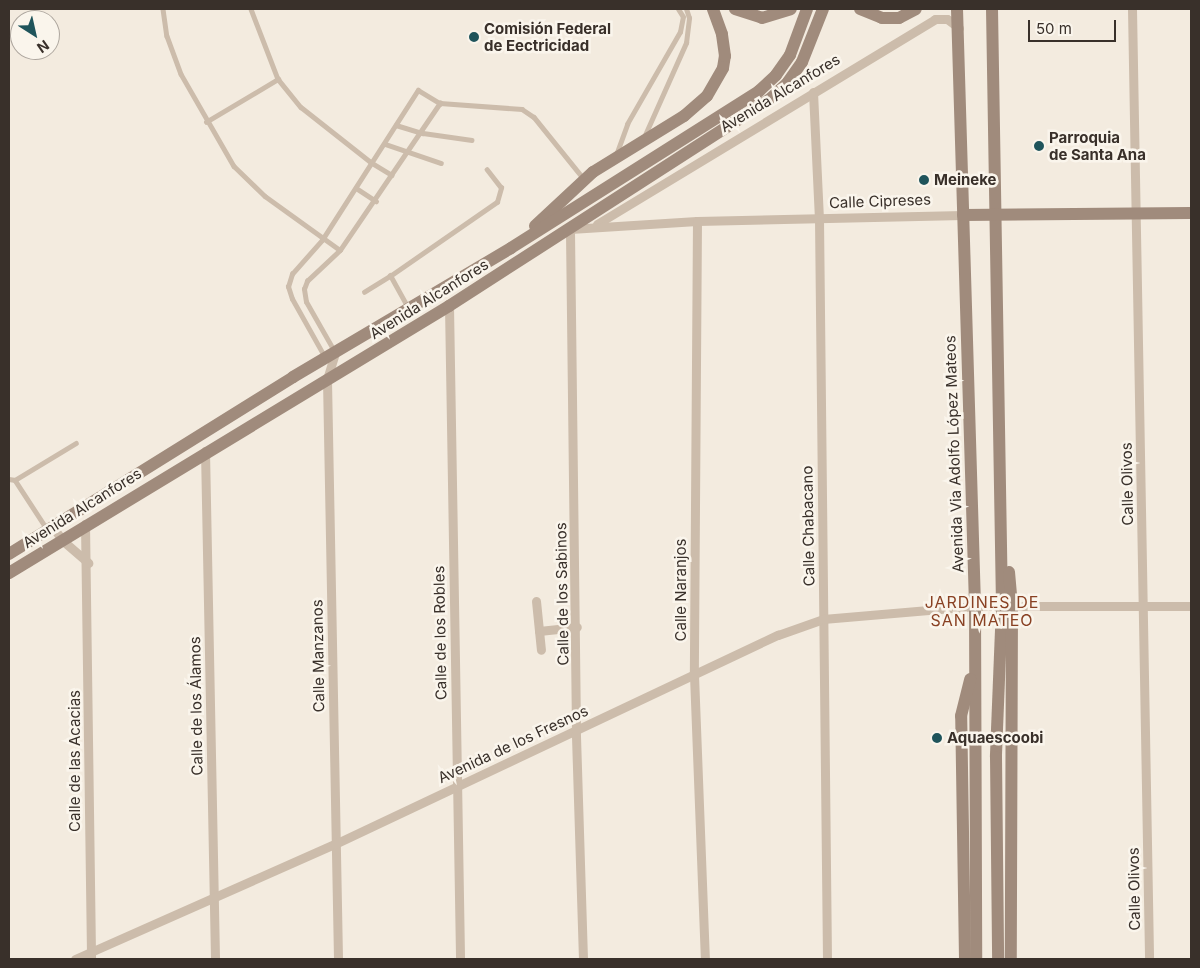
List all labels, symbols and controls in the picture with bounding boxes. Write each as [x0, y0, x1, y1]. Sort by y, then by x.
north arrow [10, 10, 60, 60]
scale bar [1030, 10, 1118, 42]
place label: Comisión Federal de Eectricidad [484, 19, 611, 54]
text: 50 m [1036, 19, 1072, 38]
marker: Comisión Federal de Eectricidad [468, 31, 480, 43]
text: N [34, 37, 53, 57]
street label: Avenida Alcanfores [717, 50, 843, 136]
place label: Parroquia de Santa Ana [1049, 128, 1146, 163]
marker: Parroquia de Santa Ana [1033, 140, 1045, 152]
place label: Meineke [934, 171, 997, 189]
marker: Meineke [918, 174, 930, 186]
street label: Calle Cipreses [829, 190, 931, 212]
street label: Avenida Alcanfores [366, 255, 492, 343]
street label: Avenida Via Adolfo López Mateos [941, 335, 967, 573]
street label: Calle Olivos [1117, 442, 1137, 526]
street label: Avenida Alcanfores [19, 464, 145, 552]
street label: Calle Chabacano [798, 466, 818, 586]
street label: Calle de los Sabinos [552, 522, 572, 666]
street label: Calle Naranjos [672, 539, 690, 641]
street label: Calle de los Robles [430, 566, 450, 700]
district label: JARDINES DE SAN MATEO [923, 592, 1041, 630]
street label: Calle Manzanos [308, 599, 328, 713]
street label: Calle de los Álamos [186, 636, 206, 776]
street label: Calle de las Acacias [66, 690, 84, 832]
street label: Avenida de los Fresnos [435, 701, 591, 787]
place label: Aquaescoobi [947, 729, 1043, 747]
marker: Aquaescoobi [931, 732, 943, 744]
street label: Calle Olivos [1124, 847, 1144, 931]

